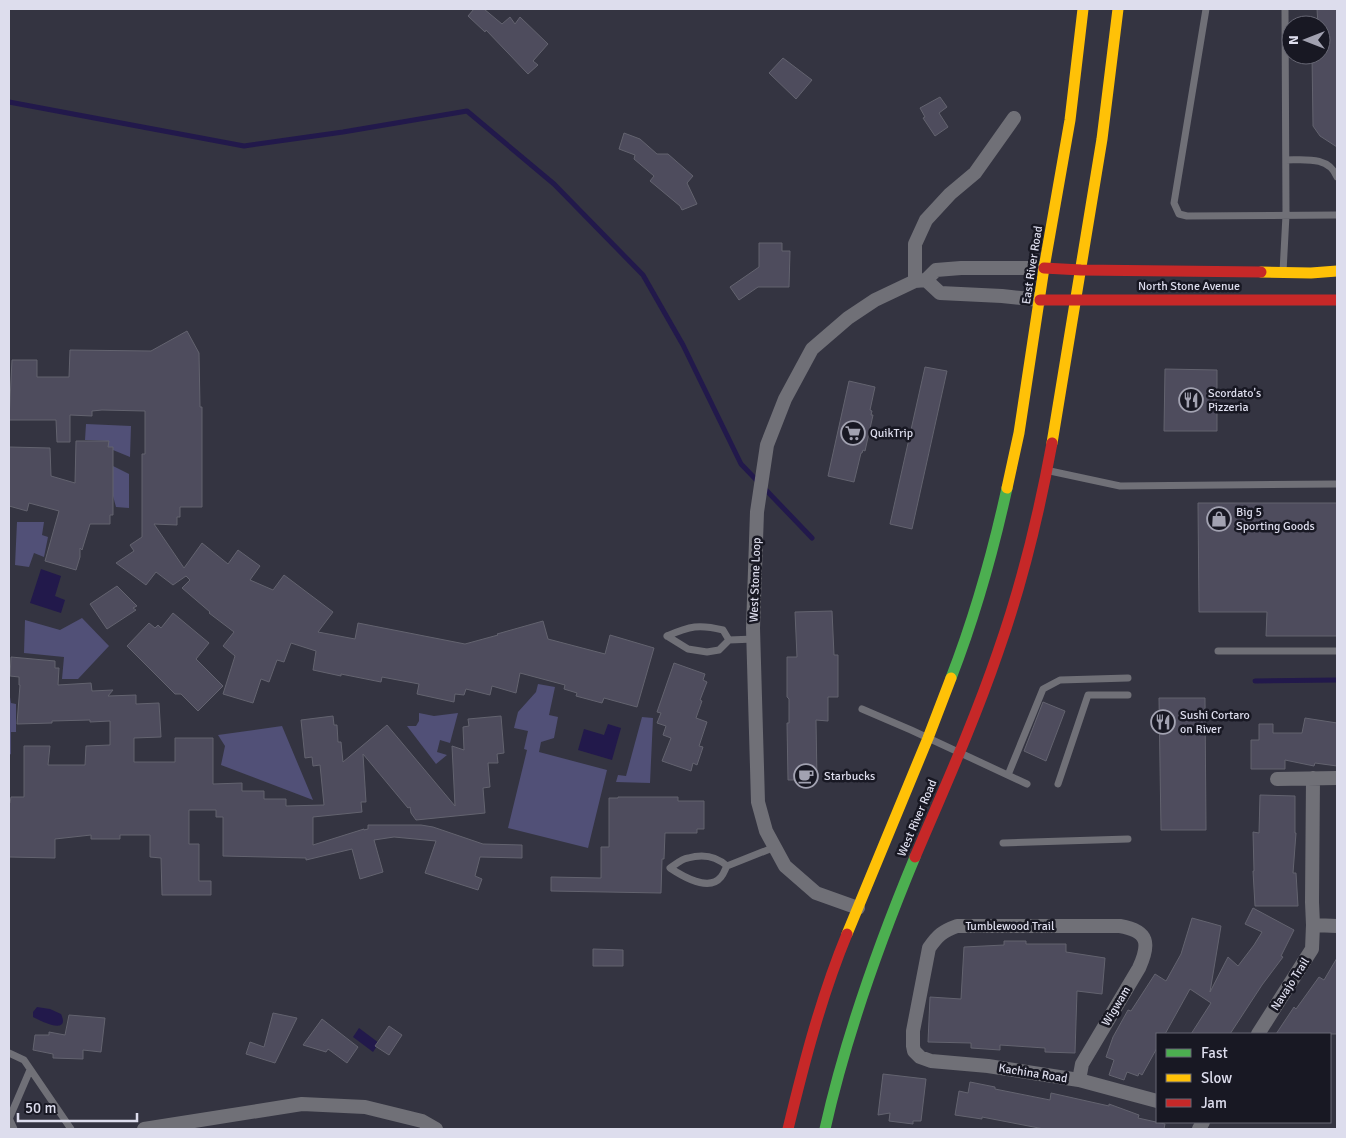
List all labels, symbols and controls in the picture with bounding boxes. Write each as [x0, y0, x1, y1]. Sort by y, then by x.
north arrow [1281, 15, 1331, 65]
text: N [1285, 35, 1302, 45]
street label: East River Road [1019, 225, 1046, 305]
street label: North Stone Avenue [1138, 279, 1240, 294]
place label: Scordato's Pizzeria [1208, 386, 1261, 415]
restaurant icon: Scordato's Pizzeria [1178, 387, 1204, 413]
supermarket icon: QuikTrip [840, 420, 866, 446]
place label: QuikTrip [870, 426, 913, 441]
place label: Big 5 Sporting Goods [1236, 505, 1315, 534]
shop icon: Big 5 Sporting Goods [1206, 506, 1232, 532]
street label: West Stone Loop [747, 537, 764, 623]
place label: Sushi Cortaro on River [1180, 708, 1250, 737]
restaurant icon: Sushi Cortaro on River [1150, 709, 1176, 735]
cafe icon: Starbucks [793, 763, 819, 789]
place label: Starbucks [824, 769, 875, 784]
street label: West River Road [894, 777, 940, 859]
street label: Tumblewood Trail [965, 919, 1055, 934]
street label: Navajo Trail [1268, 954, 1313, 1014]
street label: Wigwam [1099, 984, 1134, 1029]
legend [1156, 1033, 1331, 1123]
text: Fast [1201, 1044, 1228, 1062]
street label: Kachina Road [997, 1061, 1068, 1086]
text: Slow [1201, 1069, 1232, 1087]
scale bar [18, 1090, 136, 1122]
text: Jam [1201, 1094, 1227, 1112]
text: 50 m [25, 1099, 56, 1117]

